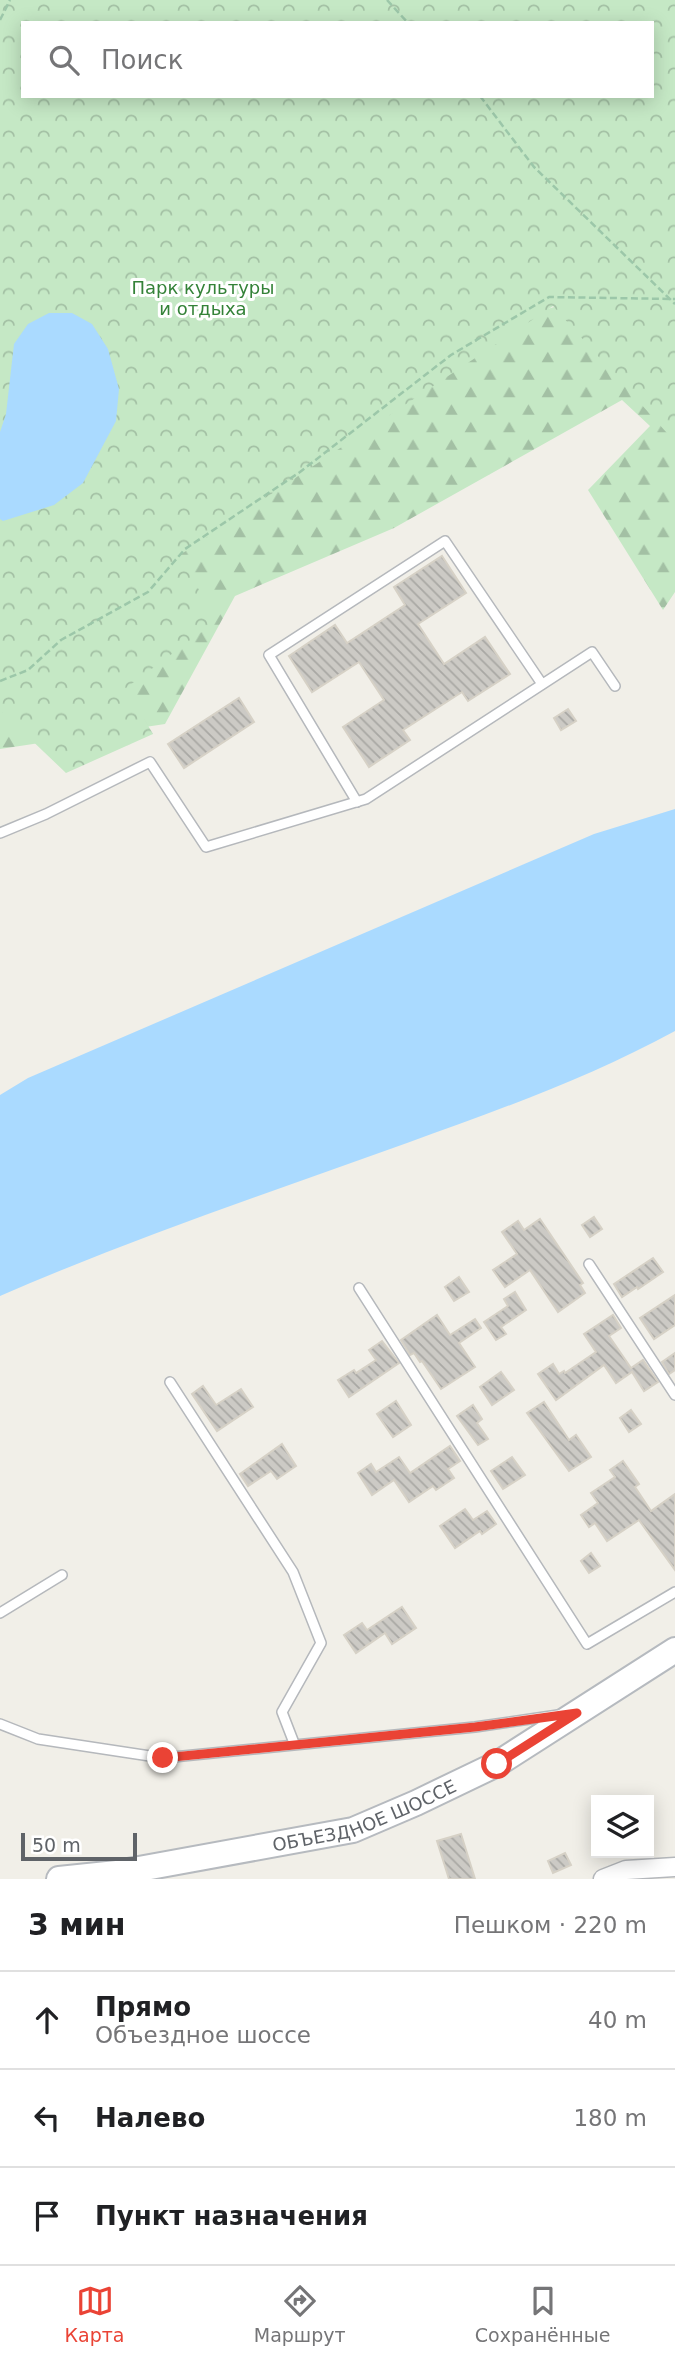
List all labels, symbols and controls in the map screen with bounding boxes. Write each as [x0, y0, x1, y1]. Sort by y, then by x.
search box [21, 21, 654, 98]
icon: search [45, 41, 83, 79]
text: Поиск [101, 45, 183, 75]
park label: Парк культуры и отдыха [132, 277, 275, 319]
route end [147, 1742, 178, 1773]
route start [481, 1748, 512, 1779]
street label: ОБЪЕЗДНОЕ ШОССЕ [271, 1775, 459, 1855]
map controls [591, 1795, 654, 1858]
button: layers [591, 1795, 654, 1858]
scale bar [21, 1830, 136, 1862]
text: 50 m [32, 1834, 81, 1856]
text: 3 мин [28, 1907, 126, 1942]
text: Пешком · 220 m [454, 1912, 647, 1938]
text: Прямо [95, 1992, 191, 2022]
icon: ahead [28, 2001, 66, 2039]
text: 40 m [588, 2007, 647, 2033]
text: Объездное шоссе [95, 2022, 311, 2048]
icon: left [28, 2099, 66, 2137]
text: Налево [95, 2103, 205, 2133]
text: 180 m [573, 2105, 647, 2131]
icon: arrive [28, 2197, 66, 2235]
text: Пункт назначения [95, 2201, 368, 2231]
tab: Карта [65, 2282, 125, 2346]
tab: Маршрут [254, 2282, 346, 2346]
tab: Сохранённые [475, 2282, 610, 2346]

